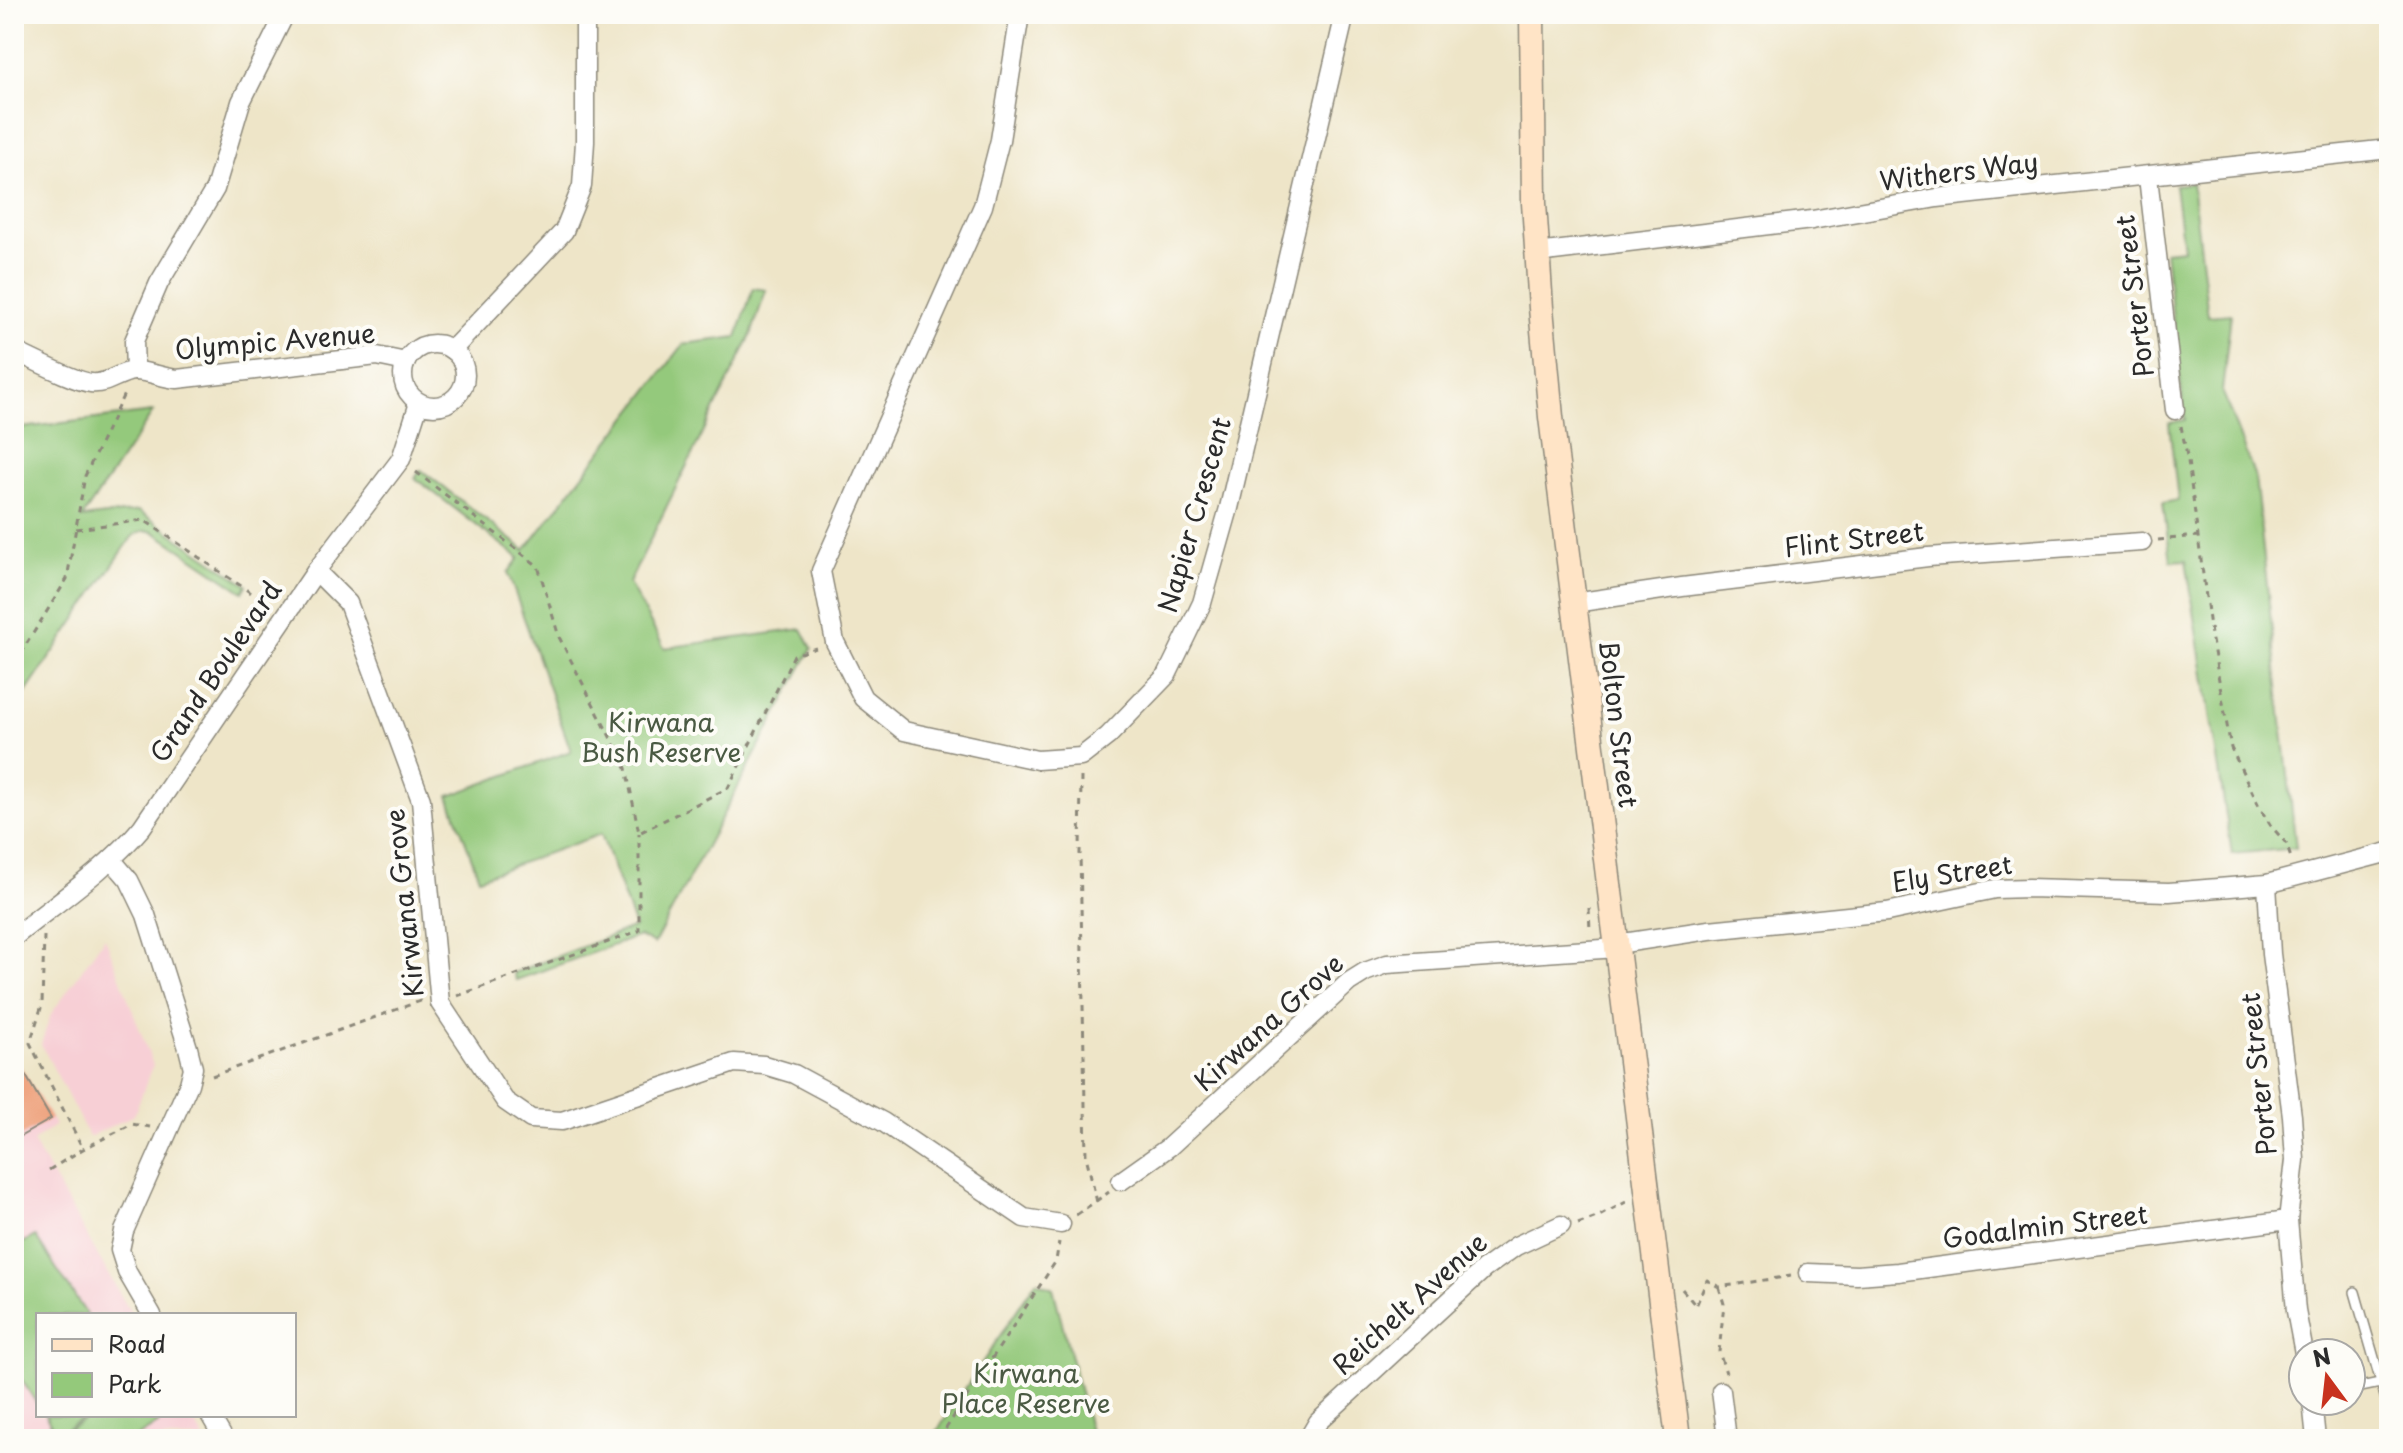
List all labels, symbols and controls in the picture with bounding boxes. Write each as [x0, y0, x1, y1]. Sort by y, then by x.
street label: Withers Way [1877, 141, 2040, 200]
street label: Porter Street [2104, 213, 2163, 379]
street label: Olympic Avenue [173, 312, 377, 369]
street label: Napier Crescent [1147, 412, 1240, 617]
street label: Flint Street [1782, 511, 1926, 566]
street label: Grand Boulevard [139, 573, 290, 770]
street label: Bolton Street [1590, 638, 1649, 810]
park label: Kirwana Bush Reserve [581, 702, 741, 771]
street label: Kirwana Grove [374, 807, 433, 999]
street label: Ely Street [1889, 844, 2015, 901]
street label: Kirwana Grove [1185, 944, 1351, 1100]
street label: Porter Street [2230, 991, 2285, 1157]
street label: Godalmin Street [1940, 1194, 2150, 1257]
street label: Reichelt Avenue [1323, 1223, 1495, 1383]
legend [36, 1313, 296, 1417]
text: Road [108, 1325, 166, 1361]
north arrow [2287, 1337, 2367, 1417]
text: N [2309, 1338, 2334, 1374]
park label: Kirwana Place Reserve [941, 1353, 1111, 1422]
text: Park [108, 1365, 162, 1401]

